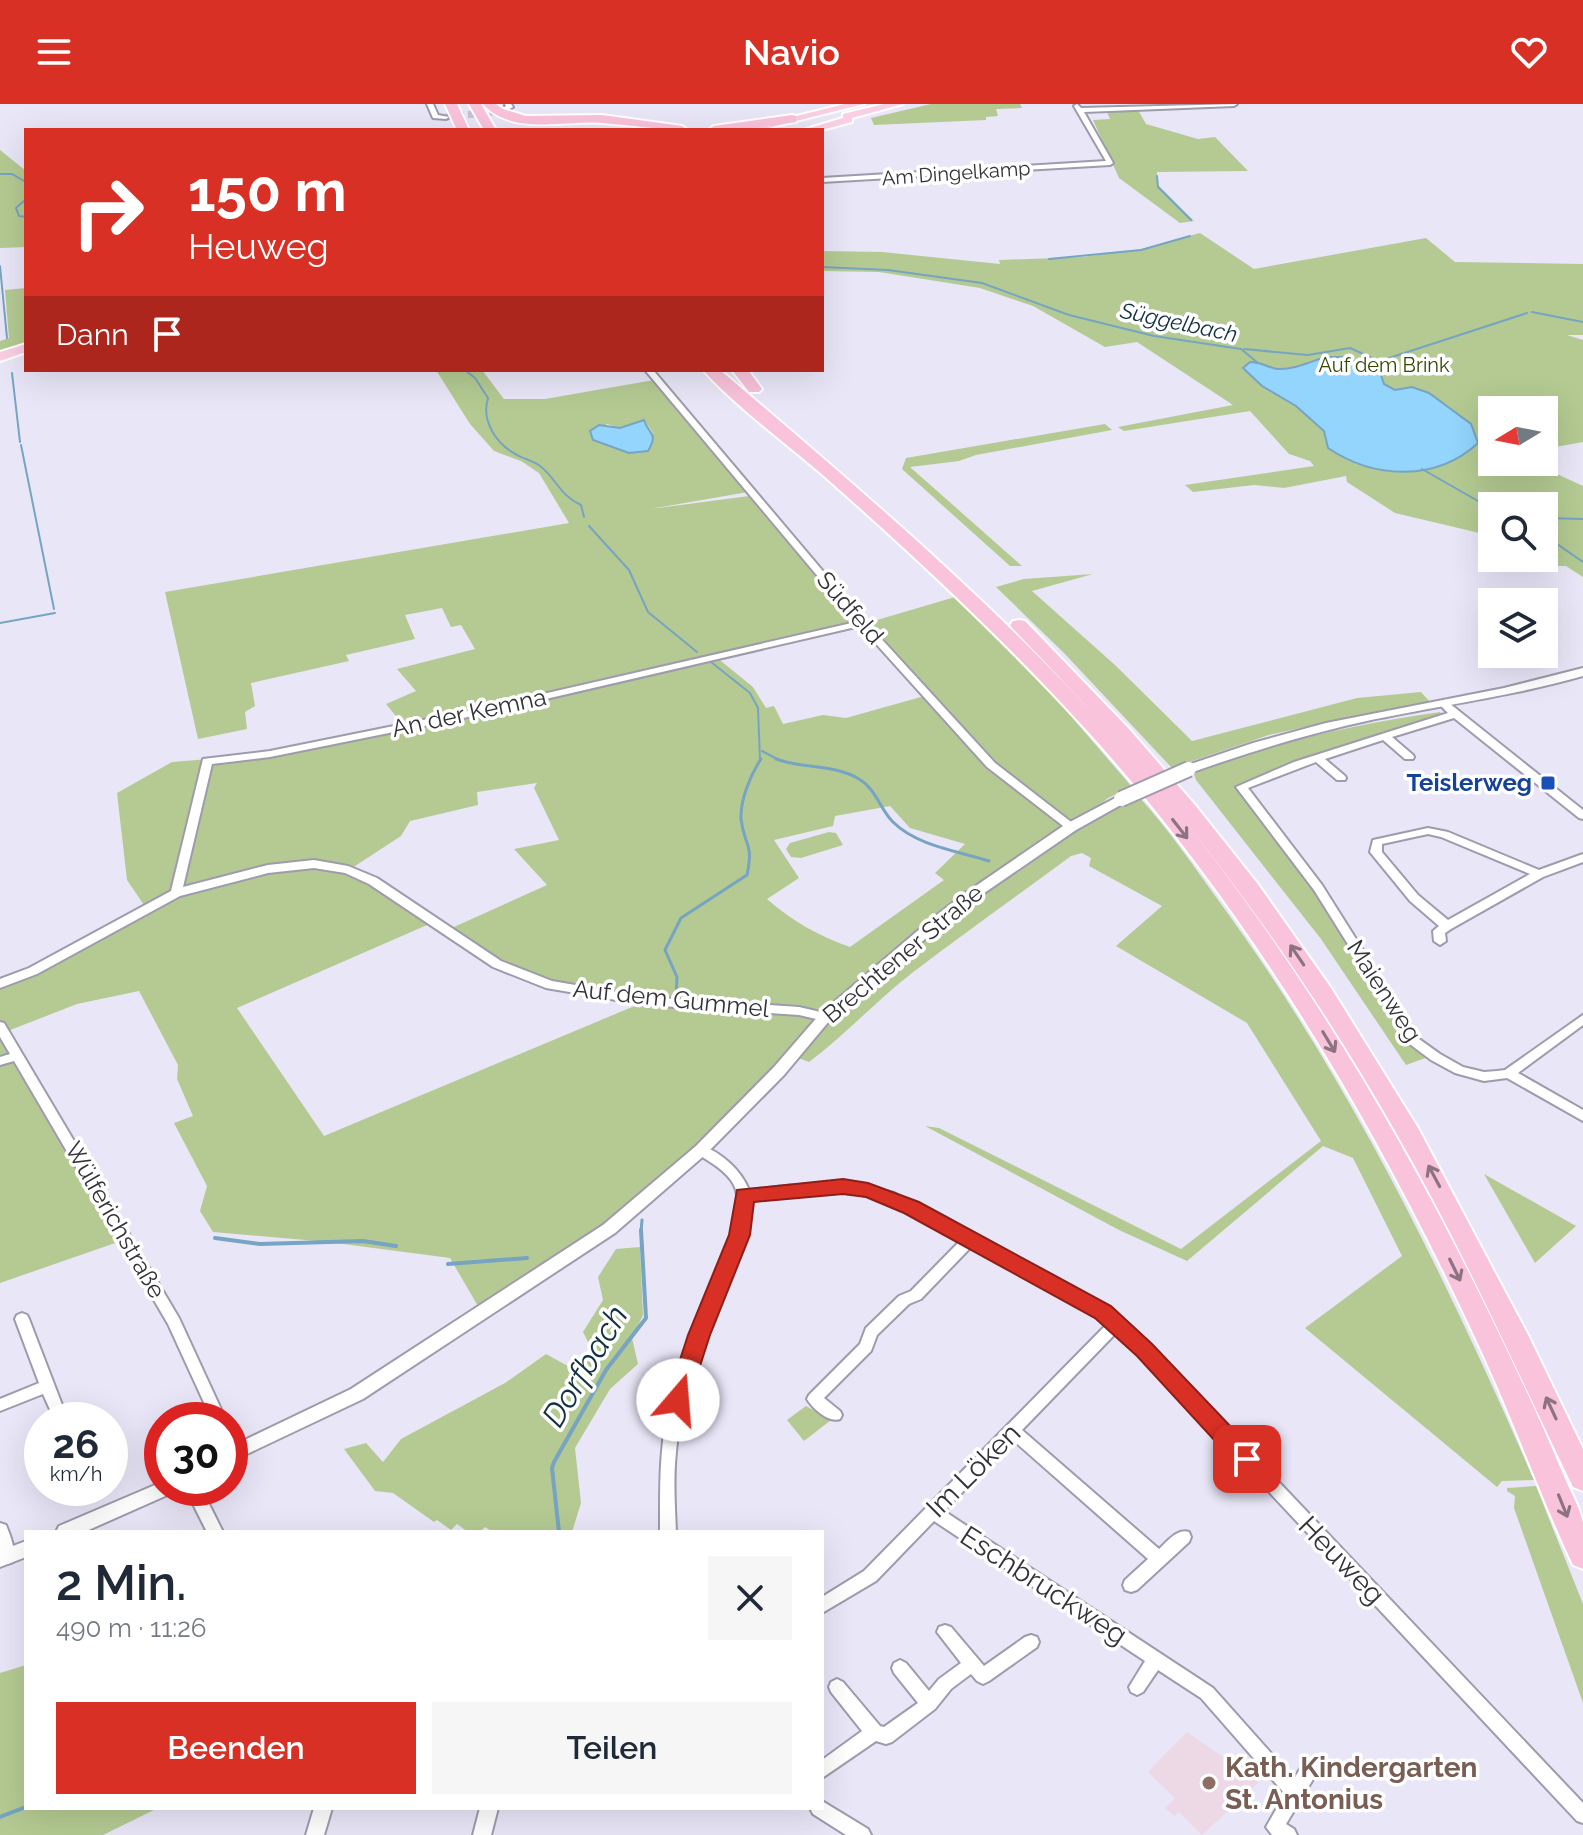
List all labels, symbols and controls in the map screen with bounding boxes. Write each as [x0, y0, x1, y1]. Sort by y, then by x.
icon: menu [32, 30, 76, 74]
icon: heart [1507, 30, 1551, 74]
text: Navio [743, 31, 840, 73]
street label: Am Dingelkamp [881, 156, 1031, 190]
text: 150 m [188, 158, 347, 224]
icon: right [56, 160, 160, 264]
text: Heuweg [188, 225, 329, 267]
water label: Süggelbach [1117, 297, 1240, 347]
icon: arrive [145, 312, 189, 356]
text: Dann [56, 317, 129, 352]
park label: Auf dem Brink [1318, 353, 1450, 377]
north arrow [1478, 396, 1558, 476]
map controls [1478, 396, 1558, 668]
button: search [1478, 492, 1558, 572]
street label: Südfeld [811, 565, 890, 650]
button: layers [1478, 588, 1558, 668]
street label: An der Kemna [389, 682, 549, 743]
place label: Teislerweg [1407, 768, 1532, 797]
marker: Teislerweg [1539, 774, 1557, 792]
one-way arrow [1171, 819, 1189, 840]
street label: Brechtener Straße [817, 878, 989, 1029]
street label: Maienweg [1341, 935, 1428, 1047]
one-way arrow [1289, 944, 1305, 967]
street label: Auf dem Gummel [572, 974, 771, 1023]
one-way arrow [1321, 1031, 1337, 1053]
street label: Wülferichstraße [59, 1136, 172, 1303]
one-way arrow [1426, 1165, 1442, 1188]
one-way arrow [1448, 1257, 1463, 1281]
water label: Dorfbach [534, 1299, 635, 1433]
position arrow [636, 1358, 720, 1442]
one-way arrow [1542, 1397, 1557, 1421]
speed limit sign: 30 [144, 1402, 248, 1506]
street label: Im Löken [919, 1416, 1027, 1524]
text: 26 [53, 1420, 99, 1467]
pin [1213, 1425, 1281, 1493]
icon: arrive [1225, 1437, 1269, 1481]
text: km/h [50, 1462, 102, 1486]
one-way arrow [1557, 1493, 1571, 1518]
street label: Heuweg [1292, 1510, 1392, 1611]
street label: Eschbruckweg [954, 1519, 1133, 1652]
text: 2 Min. [56, 1555, 186, 1611]
button: close [708, 1556, 792, 1640]
text: 490 m · 11:26 [56, 1613, 206, 1643]
button: Beenden [56, 1702, 416, 1794]
button: Teilen [432, 1702, 792, 1794]
place label: Kath. Kindergarten St. Antonius [1225, 1751, 1477, 1816]
marker: Kath. Kindergarten St. Antonius [1200, 1774, 1218, 1792]

